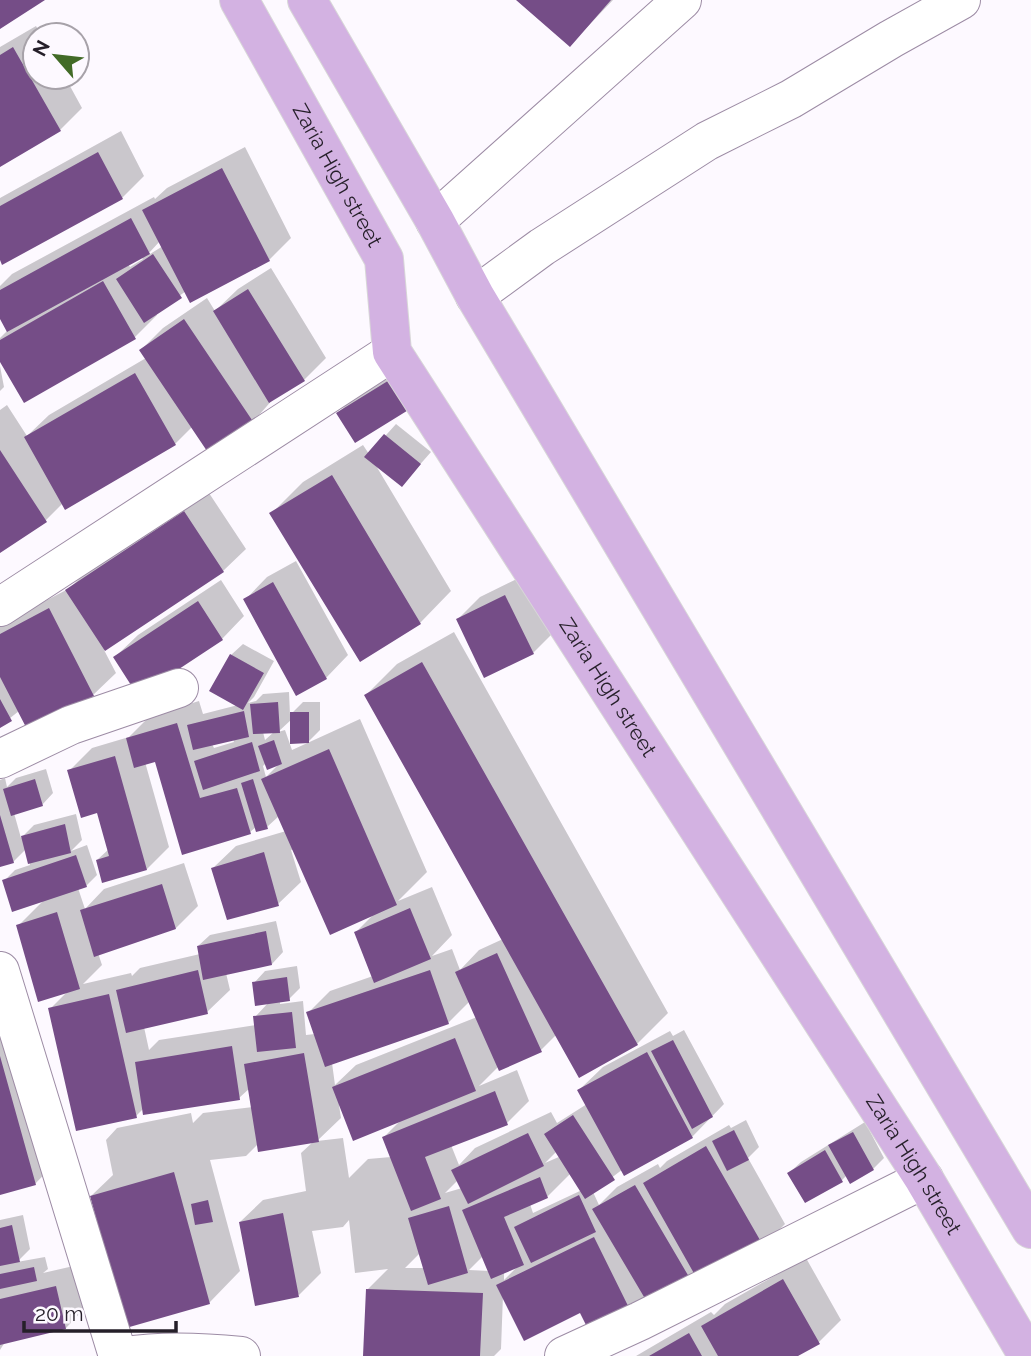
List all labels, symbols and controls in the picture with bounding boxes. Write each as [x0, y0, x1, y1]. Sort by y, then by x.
north arrow [21, 21, 91, 91]
text: N [28, 36, 54, 60]
street label: Zaria High street [288, 99, 388, 251]
street label: Zaria High street [554, 613, 662, 761]
street label: Zaria High street [861, 1090, 967, 1239]
scale bar [24, 1290, 177, 1334]
text: 20 m [35, 1301, 83, 1326]

